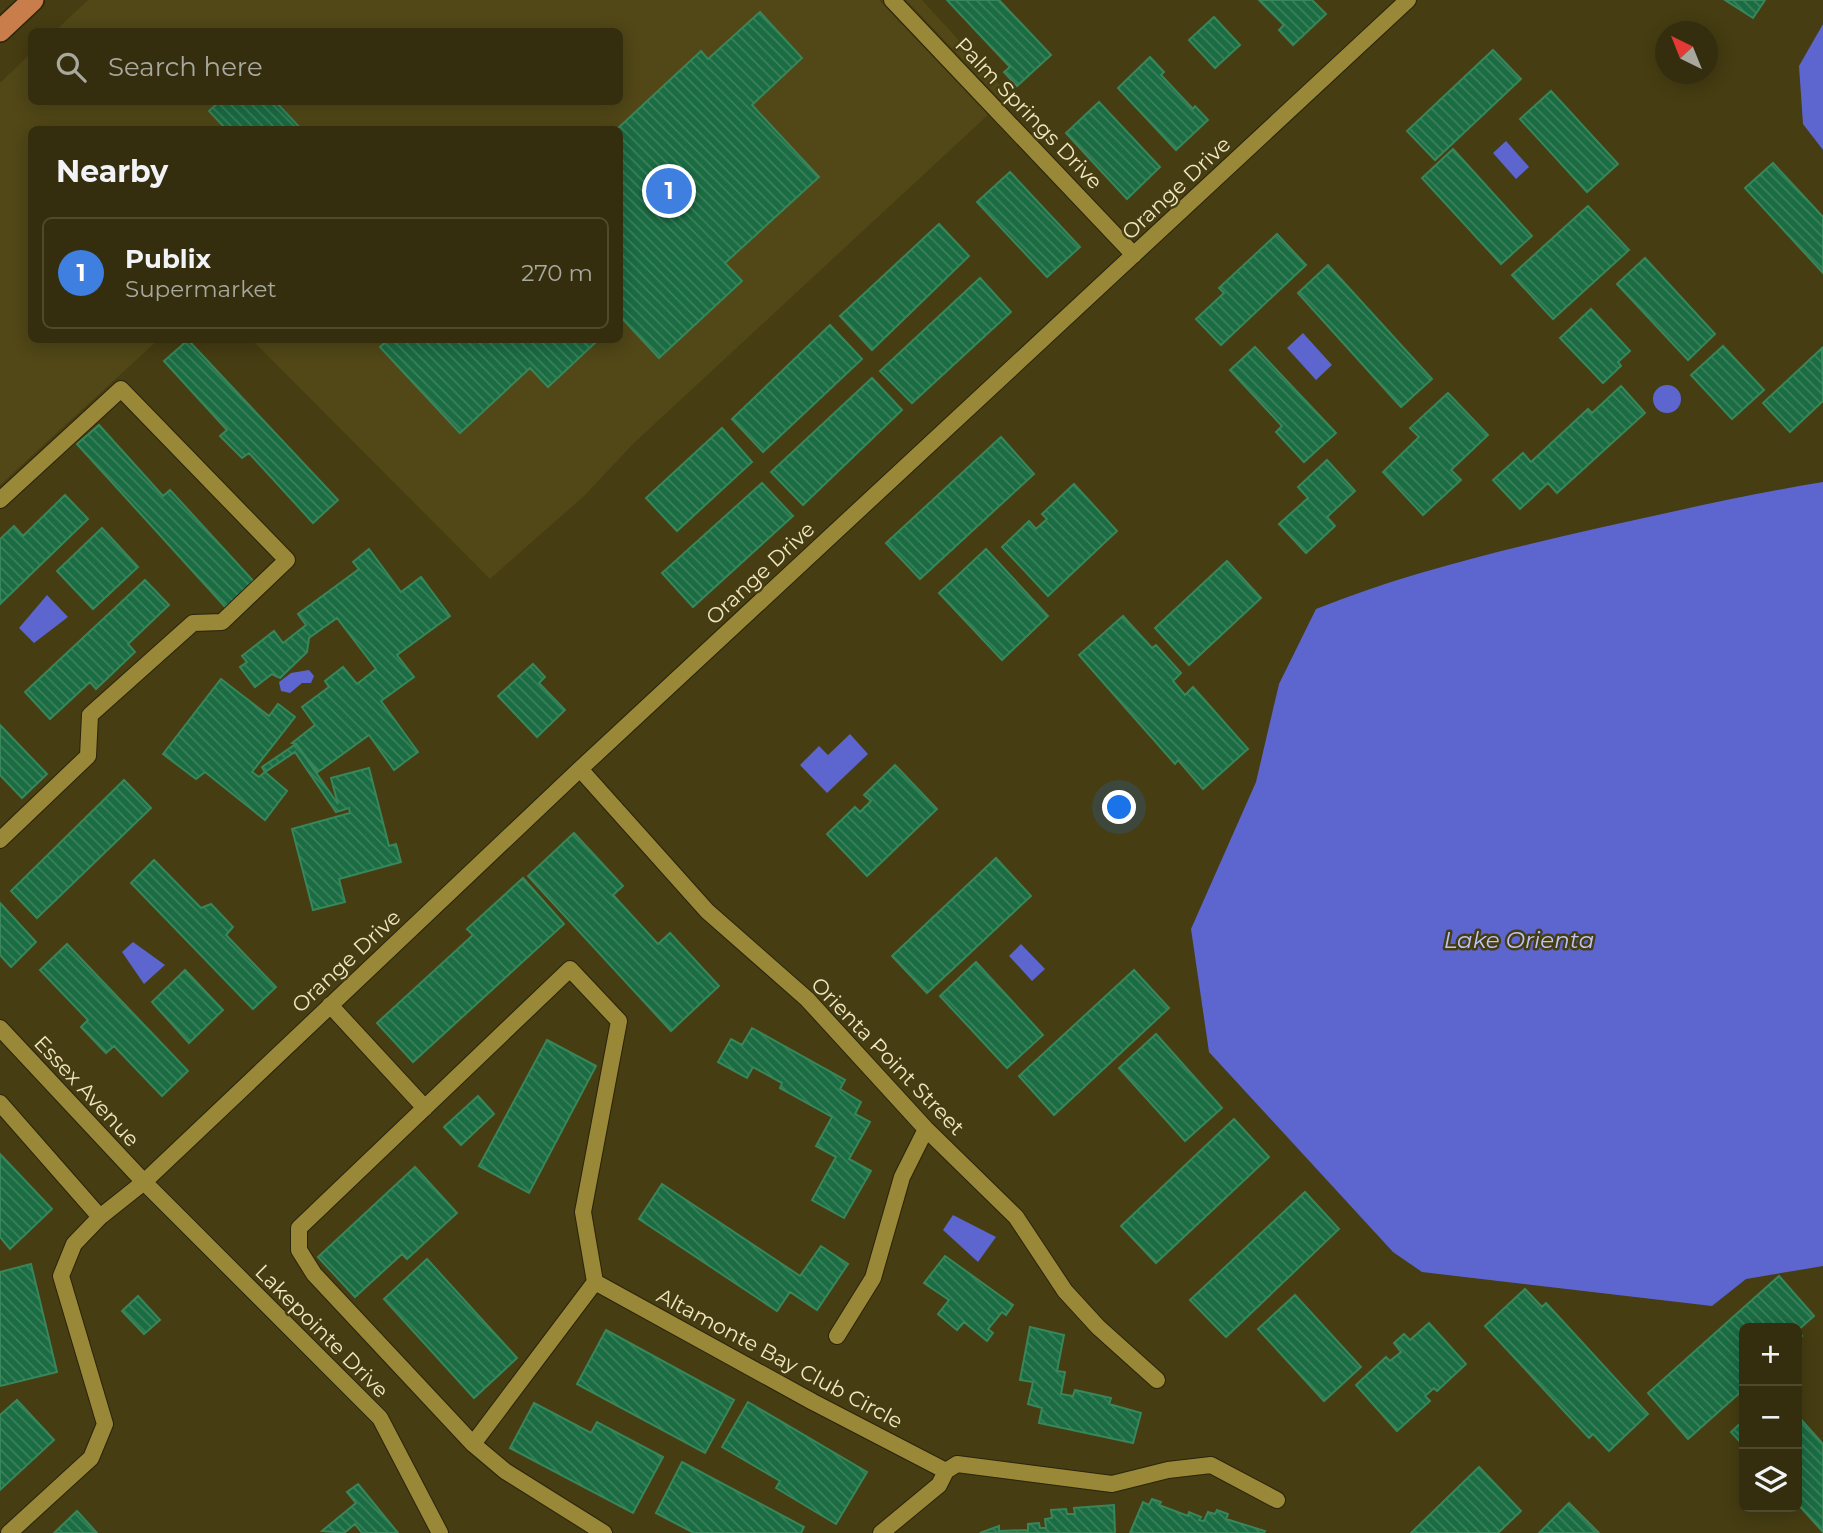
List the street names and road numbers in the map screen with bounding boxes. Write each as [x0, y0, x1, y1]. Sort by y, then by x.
street label: Palm Springs Drive [950, 32, 1108, 194]
street label: Orange Drive [1117, 131, 1235, 245]
street label: Orange Drive [701, 516, 819, 630]
street label: Orange Drive [287, 904, 405, 1018]
street label: Orienta Point Street [806, 972, 970, 1140]
street label: Essex Avenue [29, 1030, 145, 1152]
street label: Lakepointe Drive [250, 1259, 394, 1403]
street label: Altamonte Bay Club Circle [653, 1282, 907, 1434]

